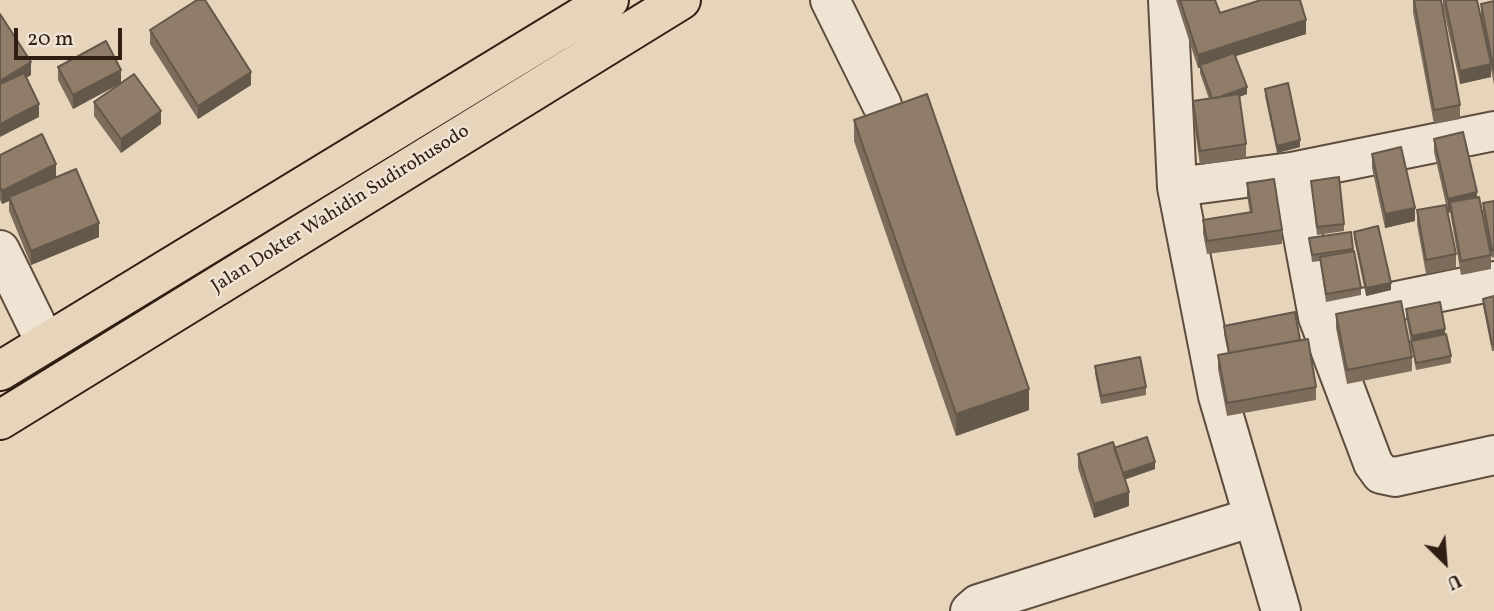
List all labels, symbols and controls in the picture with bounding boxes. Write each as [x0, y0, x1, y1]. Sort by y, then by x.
scale bar [18, 14, 126, 58]
text: 20 m [27, 25, 73, 54]
street label: Jalan Dokter Wahidin Sudirohusodo [208, 121, 474, 299]
north arrow [1410, 527, 1480, 597]
text: U [1442, 566, 1465, 596]

